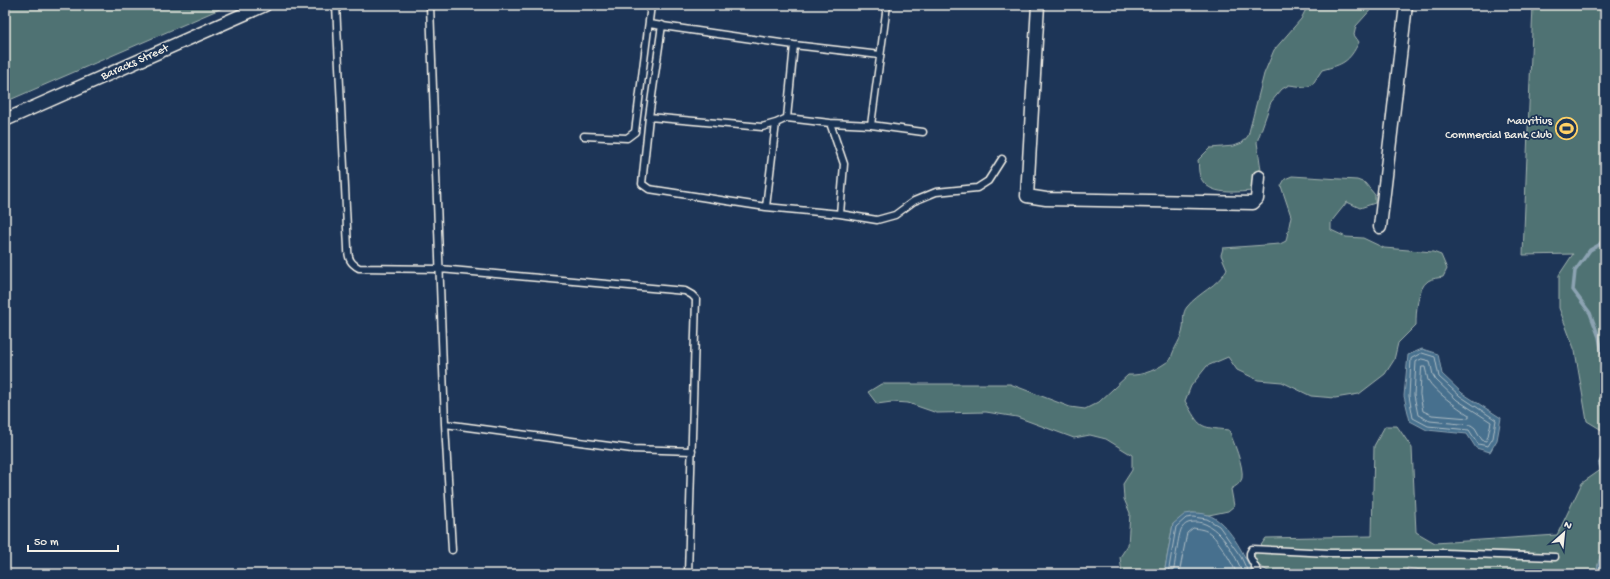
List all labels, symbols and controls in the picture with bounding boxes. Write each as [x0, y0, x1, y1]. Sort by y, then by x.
street label: Baracks Street [98, 41, 172, 85]
place label: Mauritius Commercial Bank Club [1445, 115, 1553, 143]
sports icon: Mauritius Commercial Bank Club [1554, 116, 1580, 142]
north arrow [1544, 513, 1584, 553]
text: N [1562, 519, 1574, 533]
scale bar [28, 527, 118, 553]
text: 50 m [34, 536, 59, 550]

